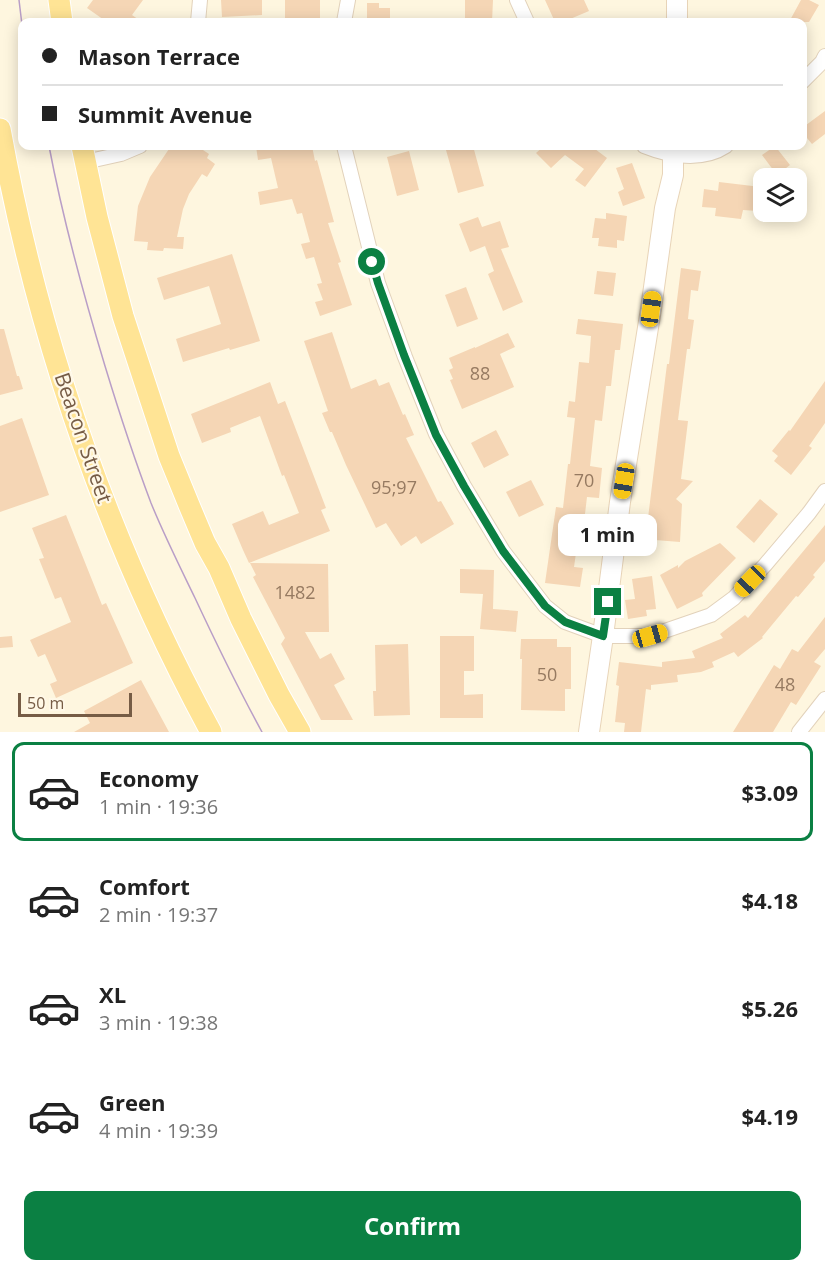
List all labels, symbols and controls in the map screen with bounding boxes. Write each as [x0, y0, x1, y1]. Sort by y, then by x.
text: Mason Terrace [78, 41, 240, 71]
text: Summit Avenue [78, 99, 252, 129]
map controls [753, 168, 807, 222]
button: layers [753, 168, 807, 222]
route start [358, 248, 385, 275]
car [640, 290, 662, 328]
house number: 88 [470, 361, 490, 385]
street label: Beacon Street [48, 368, 119, 507]
car [612, 462, 636, 500]
house number: 70 [574, 468, 594, 492]
house number: 95;97 [371, 475, 417, 499]
callout: 1 min [558, 515, 658, 557]
text: 1 min [580, 521, 635, 548]
car [731, 562, 769, 600]
house number: 1482 [274, 580, 316, 604]
route end [594, 588, 621, 615]
car [630, 622, 670, 650]
house number: 50 [537, 662, 557, 686]
house number: 48 [775, 672, 795, 696]
scale bar [18, 690, 132, 718]
text: 50 m [27, 692, 64, 714]
text: Economy [99, 763, 198, 793]
icon: car [27, 765, 81, 819]
text: $3.09 [741, 777, 798, 807]
text: 1 min · 19:36 [99, 793, 218, 820]
text: Comfort [99, 871, 190, 901]
icon: car [27, 873, 81, 927]
text: $4.18 [741, 885, 798, 915]
text: 2 min · 19:37 [99, 901, 218, 928]
text: XL [99, 979, 126, 1009]
icon: car [27, 981, 81, 1035]
text: $5.26 [741, 993, 798, 1023]
text: 3 min · 19:38 [99, 1009, 218, 1036]
text: Green [99, 1087, 165, 1117]
icon: car [27, 1089, 81, 1143]
text: $4.19 [741, 1101, 798, 1131]
text: 4 min · 19:39 [99, 1117, 218, 1144]
button: Confirm [24, 1191, 801, 1260]

